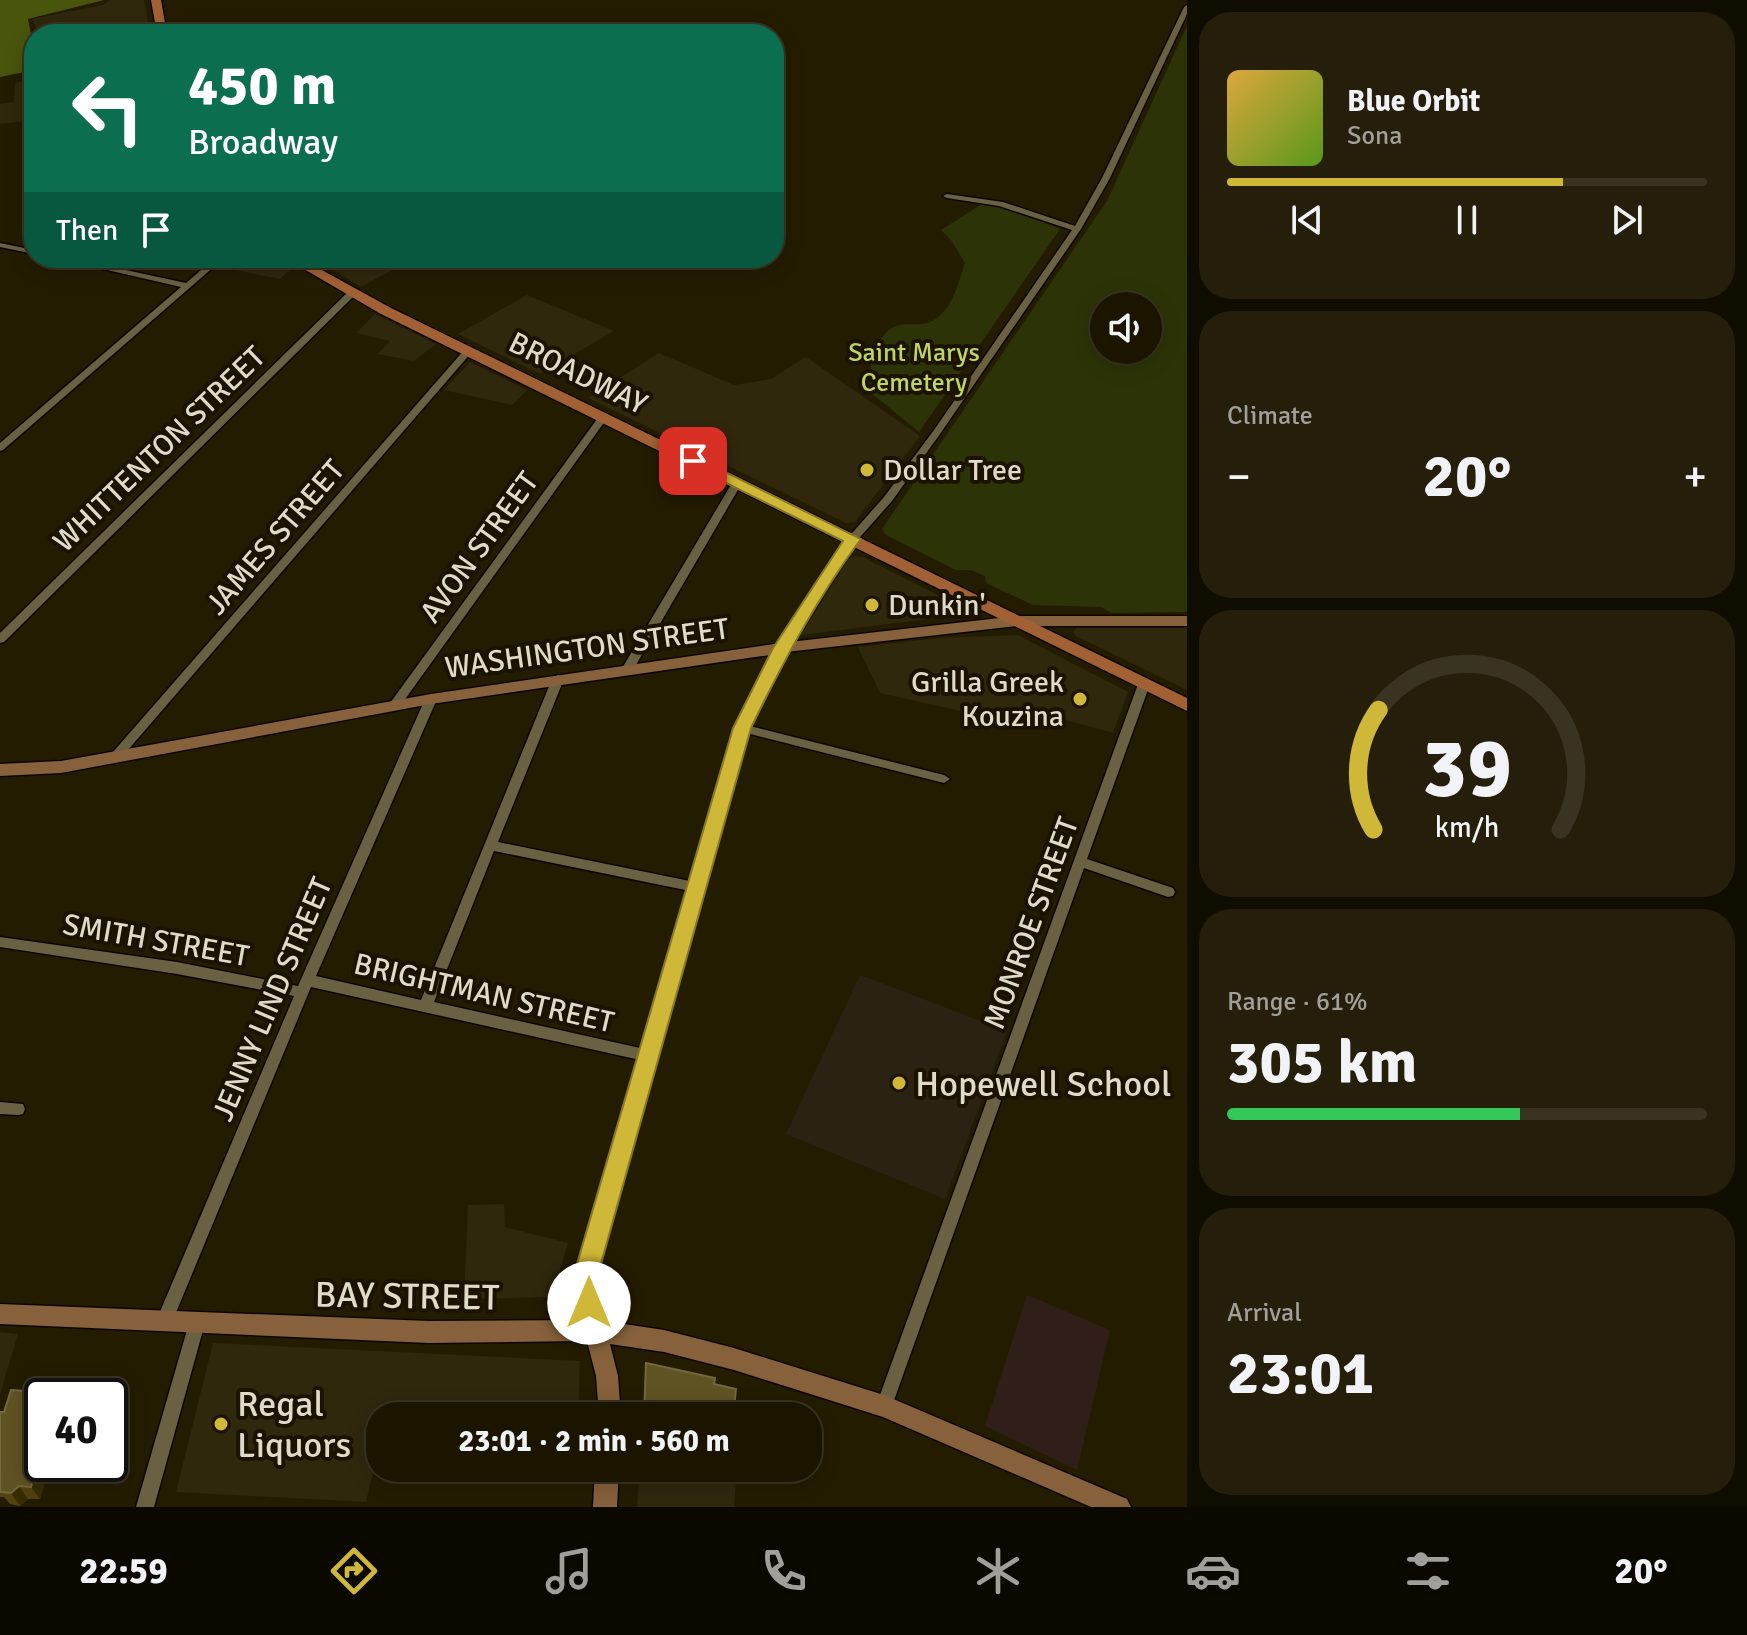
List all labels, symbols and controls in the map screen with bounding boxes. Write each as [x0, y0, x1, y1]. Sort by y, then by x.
text: 450 m [188, 51, 336, 120]
icon: left [56, 56, 160, 160]
text: Blue Orbit [1347, 83, 1480, 120]
text: Broadway [188, 120, 338, 165]
text: Sona [1347, 120, 1402, 152]
icon: previous [1285, 198, 1329, 242]
icon: pause [1445, 198, 1489, 242]
icon: next [1605, 198, 1649, 242]
icon: arrive [134, 208, 178, 252]
text: Then [56, 212, 118, 249]
map controls [1090, 292, 1162, 364]
button: sound [1090, 292, 1162, 364]
street label: BROADWAY [503, 324, 653, 423]
park label: Saint Marys Cemetery [848, 337, 980, 399]
street label: WHITTENTON STREET [46, 339, 273, 560]
text: Climate [1227, 400, 1313, 432]
pin [659, 427, 727, 495]
icon: arrive [671, 439, 715, 483]
text: 20° [1423, 440, 1511, 514]
text: − [1227, 450, 1251, 504]
text: + [1683, 450, 1707, 504]
street label: JAMES STREET [198, 452, 353, 622]
place label: Dollar Tree [883, 452, 1022, 489]
marker: Dollar Tree [858, 461, 876, 479]
street label: AVON STREET [412, 464, 547, 630]
place label: Dunkin' [888, 587, 986, 624]
marker: Dunkin' [863, 596, 881, 614]
street label: WASHINGTON STREET [443, 610, 732, 687]
place label: Grilla Greek Kouzina [911, 664, 1064, 735]
marker: Grilla Greek Kouzina [1071, 690, 1089, 708]
text: 39 [1422, 717, 1512, 819]
text: km/h [1435, 810, 1499, 845]
street label: MONROE STREET [976, 812, 1087, 1034]
street label: JENNY LIND STREET [204, 872, 341, 1126]
street label: SMITH STREET [60, 906, 252, 975]
street label: BRIGHTMAN STREET [350, 946, 618, 1041]
text: Range · 61% [1227, 986, 1368, 1018]
text: 305 km [1227, 1026, 1417, 1100]
place label: Hopewell School [915, 1062, 1171, 1107]
marker: Hopewell School [890, 1074, 908, 1092]
position arrow [547, 1261, 631, 1345]
street label: BAY STREET [314, 1272, 500, 1321]
text: Arrival [1227, 1297, 1302, 1329]
text: 23:01 [1227, 1337, 1374, 1411]
speed limit sign: 40 [24, 1378, 128, 1482]
place label: Regal Liquors [237, 1382, 351, 1468]
marker: Regal Liquors [212, 1415, 230, 1433]
text: 23:01 · 2 min · 560 m [458, 1423, 730, 1460]
icon: directions [326, 1543, 382, 1599]
icon: music [541, 1543, 597, 1599]
icon: phone [756, 1543, 812, 1599]
icon: climate [970, 1543, 1026, 1599]
icon: car [1185, 1543, 1241, 1599]
icon: filters [1400, 1543, 1456, 1599]
text: 22:59 [79, 1549, 168, 1594]
text: 20° [1614, 1549, 1668, 1594]

